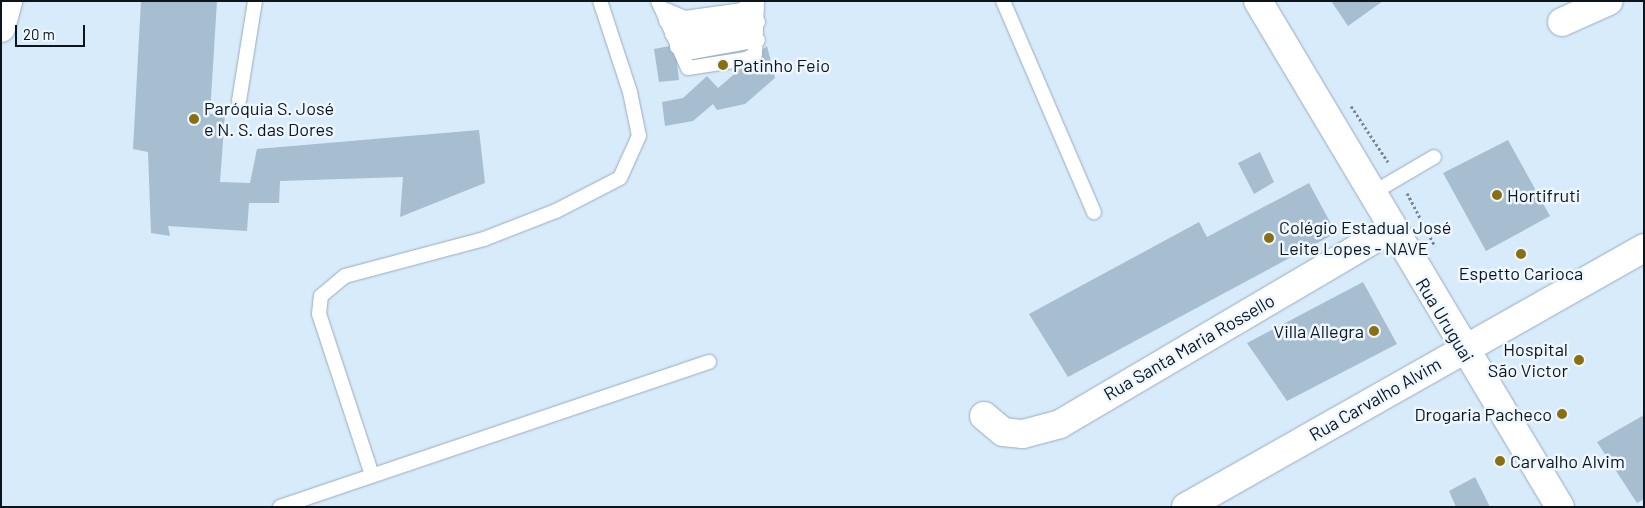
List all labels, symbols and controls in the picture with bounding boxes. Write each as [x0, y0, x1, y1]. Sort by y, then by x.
scale bar [18, 15, 88, 47]
text: 20 m [23, 25, 55, 43]
place label: Patinho Feio [733, 54, 830, 76]
marker: Patinho Feio [717, 59, 729, 71]
place label: Paróquia S. José e N. S. das Dores [204, 98, 334, 140]
marker: Paróquia S. José e N. S. das Dores [188, 113, 200, 125]
place label: Hortifruti [1507, 184, 1580, 206]
marker: Hortifruti [1491, 189, 1503, 201]
place label: Colégio Estadual José Leite Lopes - NAVE [1279, 217, 1451, 260]
marker: Colégio Estadual José Leite Lopes - NAVE [1263, 232, 1275, 244]
marker: Espetto Carioca [1515, 248, 1527, 260]
place label: Espetto Carioca [1459, 262, 1583, 284]
street label: Rua Uruguai [1411, 274, 1479, 366]
street label: Rua Santa Maria Rossello [1100, 289, 1278, 405]
place label: Villa Allegra [1274, 320, 1364, 342]
marker: Villa Allegra [1368, 325, 1380, 337]
place label: Hospital São Victor [1488, 339, 1568, 382]
street label: Rua Carvalho Alvim [1305, 353, 1445, 445]
marker: Hospital São Victor [1572, 353, 1586, 367]
place label: Drogaria Pacheco [1414, 403, 1552, 425]
marker: Drogaria Pacheco [1556, 408, 1568, 420]
place label: Carvalho Alvim [1510, 450, 1625, 472]
marker: Carvalho Alvim [1494, 455, 1506, 467]

